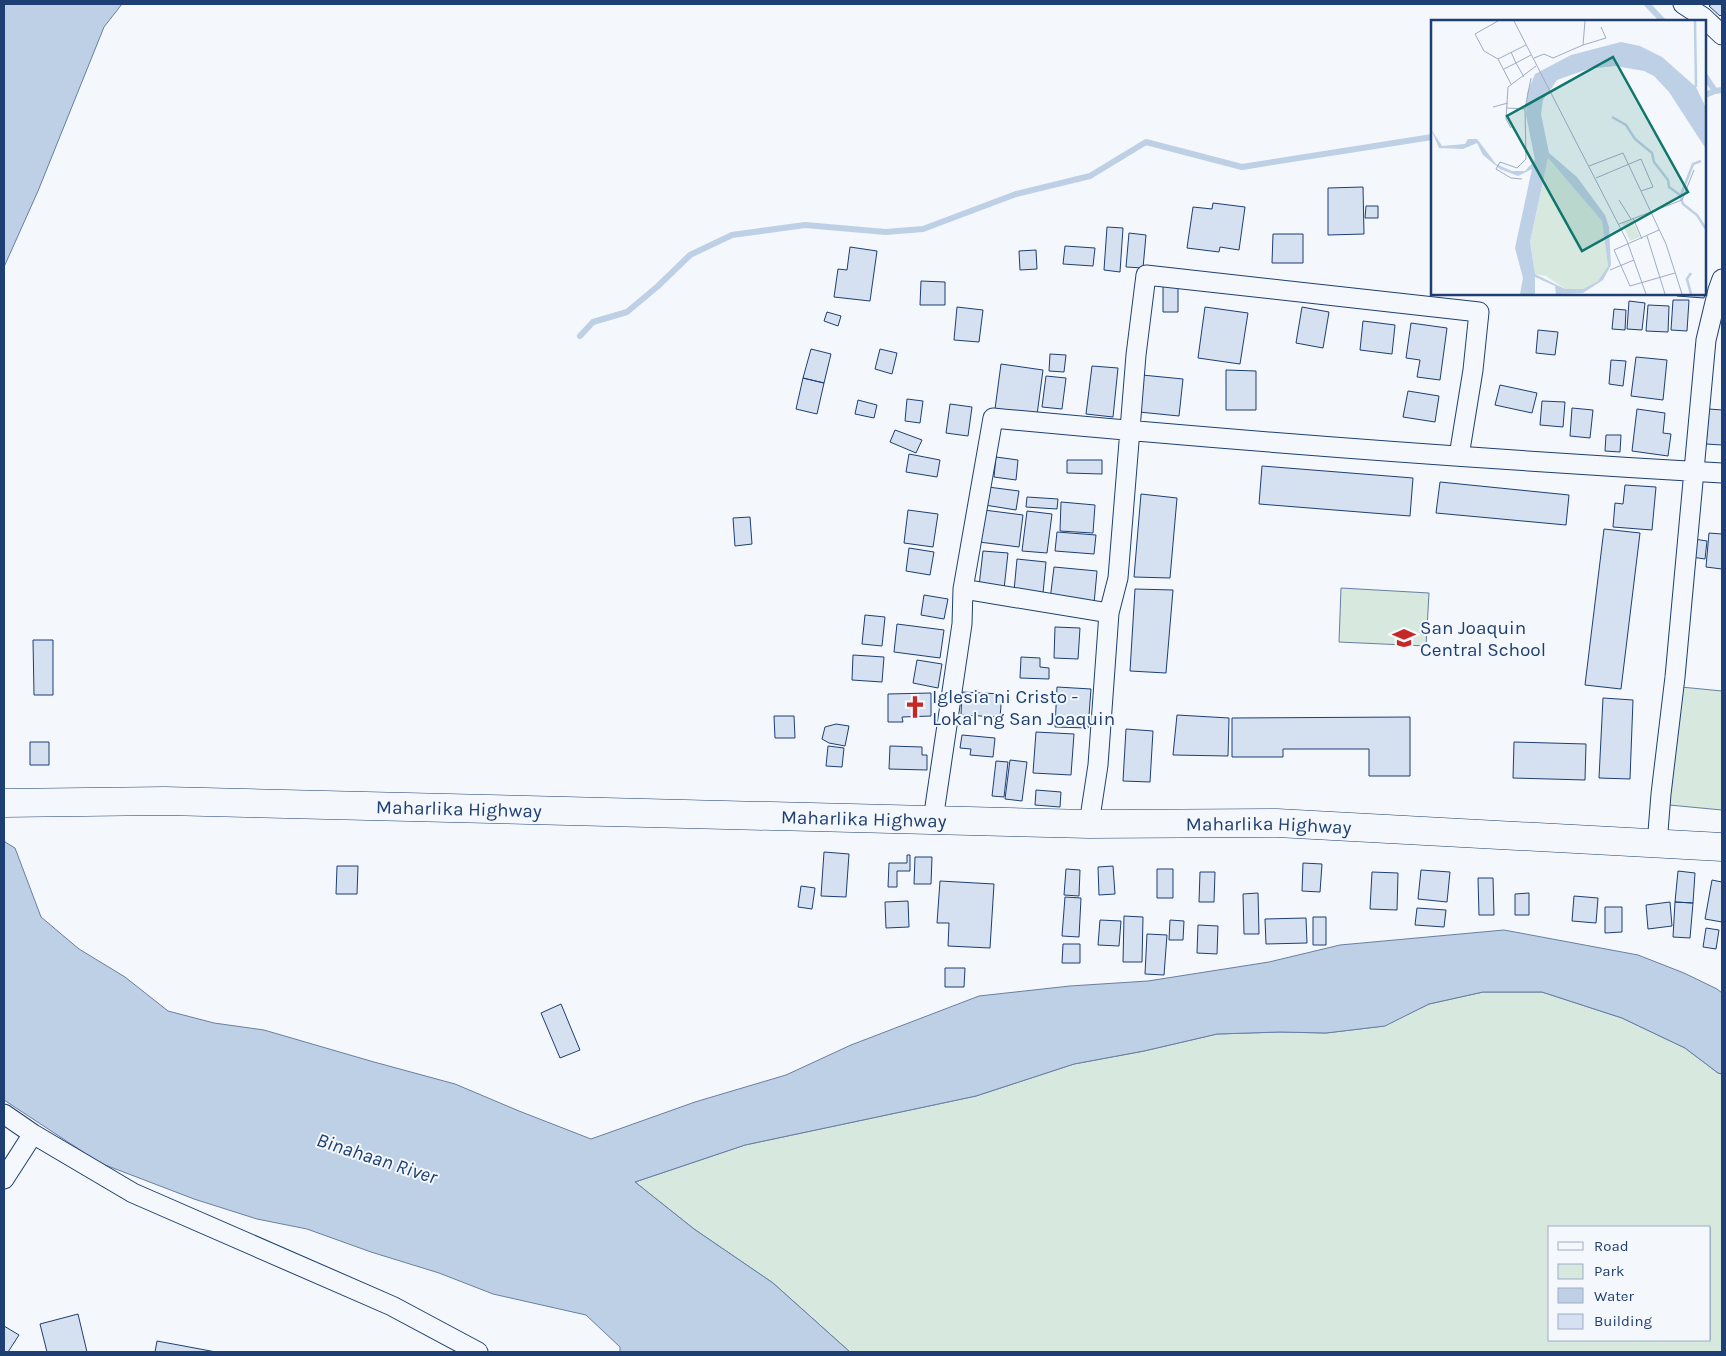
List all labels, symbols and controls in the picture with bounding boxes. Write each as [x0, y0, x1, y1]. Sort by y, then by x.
inset map [1431, 20, 1706, 295]
place label: San Joaquin Central School [1420, 617, 1546, 661]
school or university icon: San Joaquin Central School [1391, 625, 1417, 651]
place label: Iglesia ni Cristo - Lokal ng San Joaquin [932, 686, 1115, 730]
church icon: Iglesia ni Cristo - Lokal ng San Joaquin [902, 694, 928, 720]
street label: Maharlika Highway [376, 796, 542, 822]
street label: Maharlika Highway [781, 806, 947, 832]
street label: Maharlika Highway [1186, 813, 1352, 839]
water label: Binahaan River [314, 1128, 441, 1189]
legend [1548, 1226, 1711, 1341]
text: Road [1594, 1237, 1629, 1255]
text: Park [1594, 1262, 1624, 1280]
text: Water [1594, 1287, 1635, 1305]
text: Building [1594, 1312, 1652, 1330]

